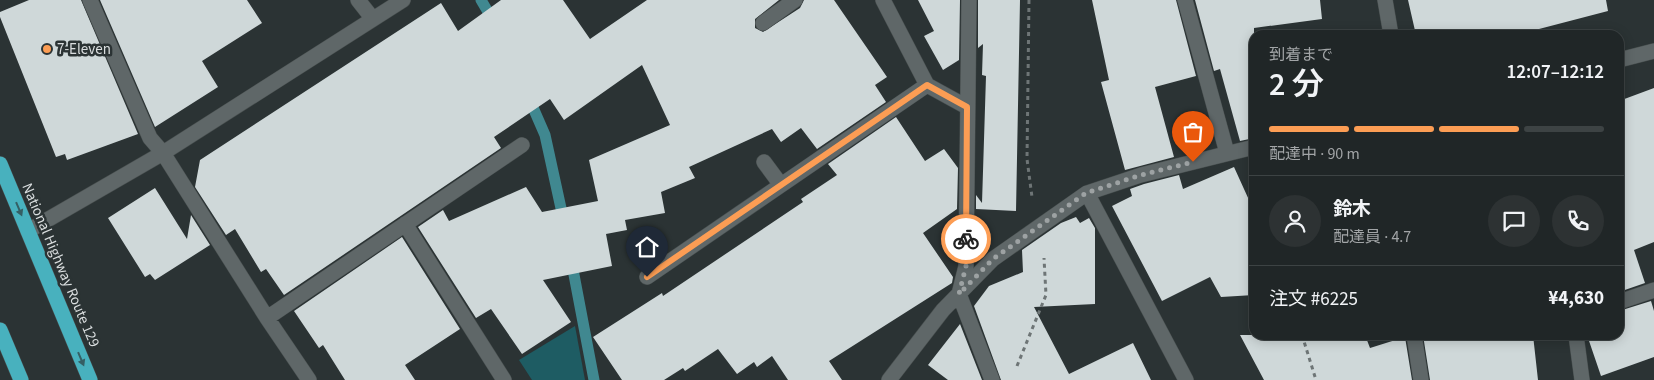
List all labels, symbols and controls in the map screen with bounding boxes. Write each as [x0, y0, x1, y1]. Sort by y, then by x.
place label: 7-Eleven [57, 39, 111, 60]
marker: 7-Eleven [41, 43, 53, 55]
text: 到着まで [1269, 44, 1333, 66]
text: 12:07–12:12 [1506, 59, 1604, 86]
text: 2 分 [1269, 62, 1324, 108]
pin [1172, 111, 1214, 162]
icon: bag [1179, 118, 1207, 146]
text: 配達中 · 90 m [1269, 143, 1360, 165]
street label: National Highway Route 129 [16, 180, 105, 350]
button: person [1269, 195, 1321, 247]
button: chat [1488, 195, 1540, 247]
button: phone [1552, 195, 1604, 247]
text: 鈴木 [1333, 196, 1371, 223]
one-way arrow [15, 202, 23, 216]
courier [941, 214, 991, 264]
icon: bike [952, 225, 980, 253]
pin [626, 226, 668, 277]
text: 配達員 · 4.7 [1333, 226, 1411, 248]
icon: home [633, 233, 661, 261]
text: ¥4,630 [1548, 285, 1604, 312]
text: 注文 #6225 [1269, 286, 1358, 313]
one-way arrow [78, 352, 86, 366]

